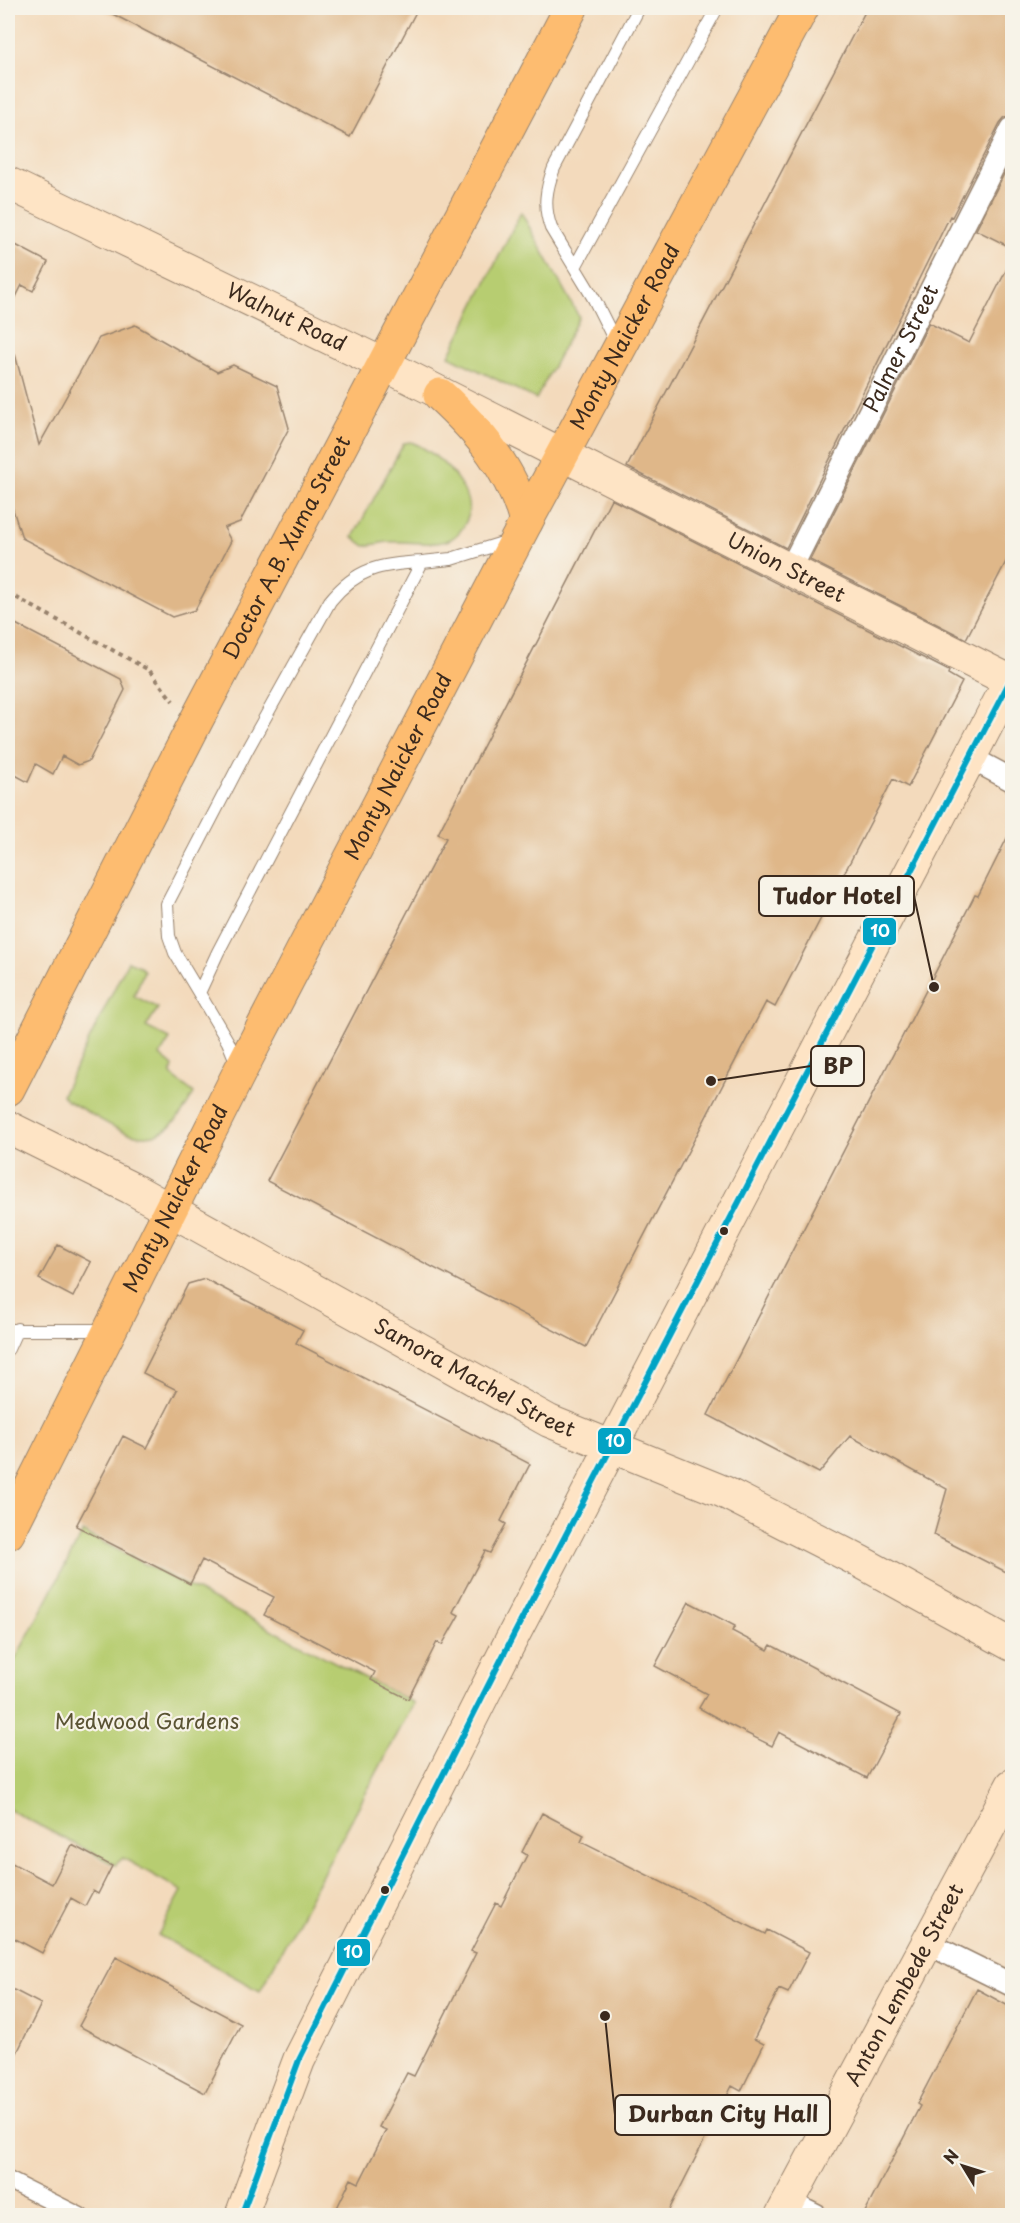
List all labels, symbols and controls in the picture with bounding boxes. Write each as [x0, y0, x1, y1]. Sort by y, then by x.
street label: Monty Naicker Road [561, 237, 687, 435]
street label: Walnut Road [222, 273, 353, 358]
street label: Palmer Street [854, 278, 945, 417]
street label: Doctor A.B. Xuma Street [213, 429, 358, 665]
street label: Union Street [722, 523, 852, 609]
street label: Monty Naicker Road [335, 667, 459, 865]
callout: Tudor Hotel [759, 876, 914, 916]
text: Tudor Hotel [773, 878, 901, 911]
line badge: 10 [862, 917, 897, 946]
text: 10 [870, 918, 890, 942]
callout: BP [811, 1046, 864, 1086]
text: BP [823, 1048, 853, 1081]
street label: Monty Naicker Road [113, 1098, 235, 1298]
unlabelled marker [718, 1225, 730, 1237]
street label: Samora Machel Street [369, 1309, 581, 1444]
line badge: 10 [597, 1427, 632, 1455]
text: 10 [605, 1428, 625, 1452]
park label: Medwood Gardens [55, 1704, 239, 1736]
street label: Anton Lembede Street [836, 1877, 970, 2091]
unlabelled marker [379, 1884, 391, 1896]
line badge: 10 [336, 1938, 371, 1967]
text: 10 [343, 1939, 363, 1963]
callout: Durban City Hall [615, 2095, 830, 2135]
text: Durban City Hall [628, 2096, 818, 2129]
north arrow [933, 2136, 993, 2196]
text: N [937, 2144, 964, 2169]

